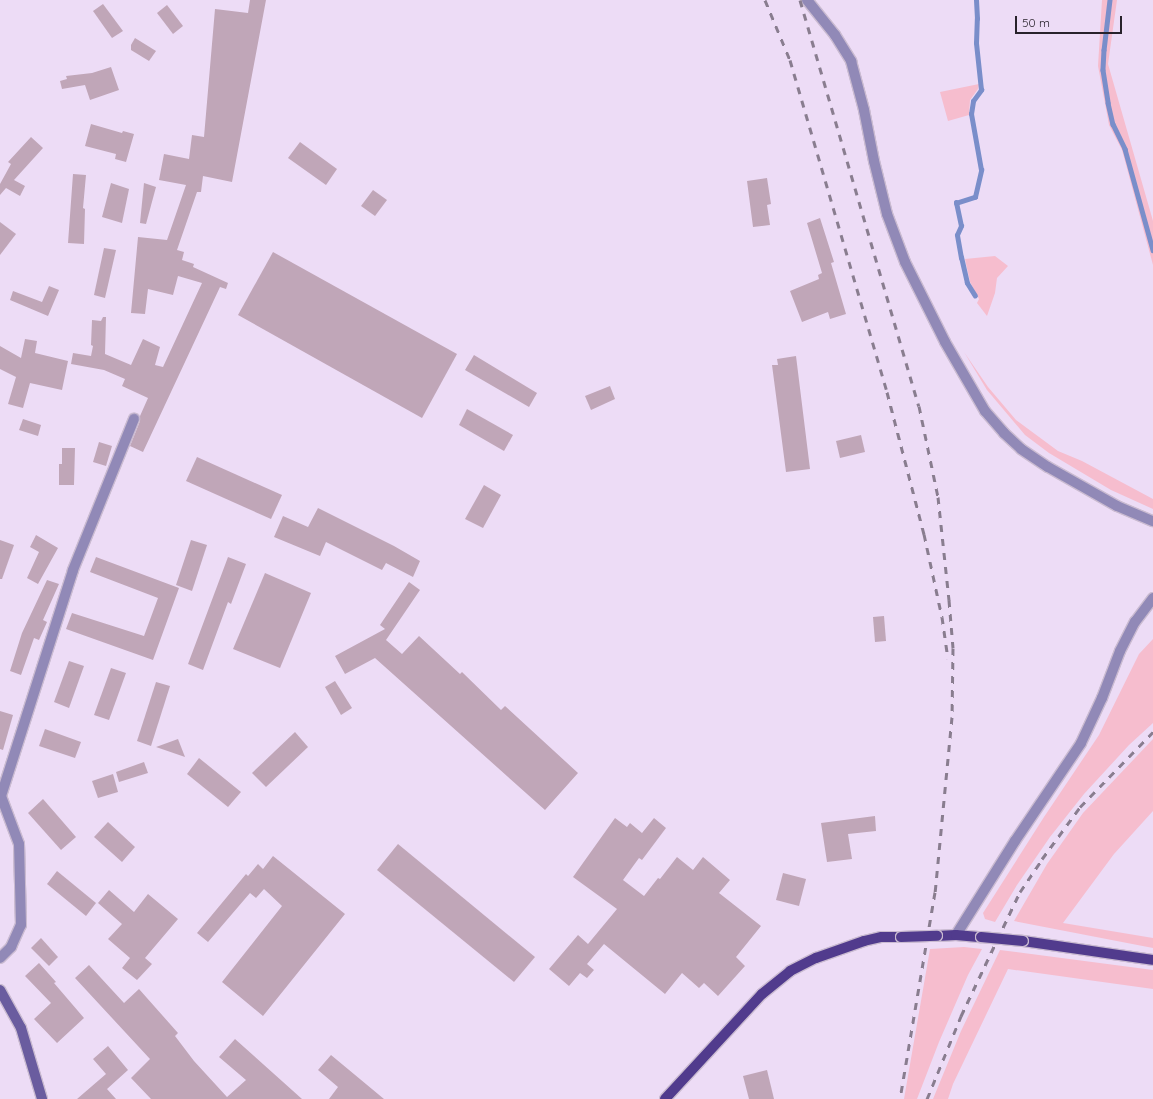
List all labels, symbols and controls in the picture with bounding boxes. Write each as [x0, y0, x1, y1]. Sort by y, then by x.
scale bar [1017, 8, 1124, 34]
text: 50 m [1022, 15, 1050, 30]

